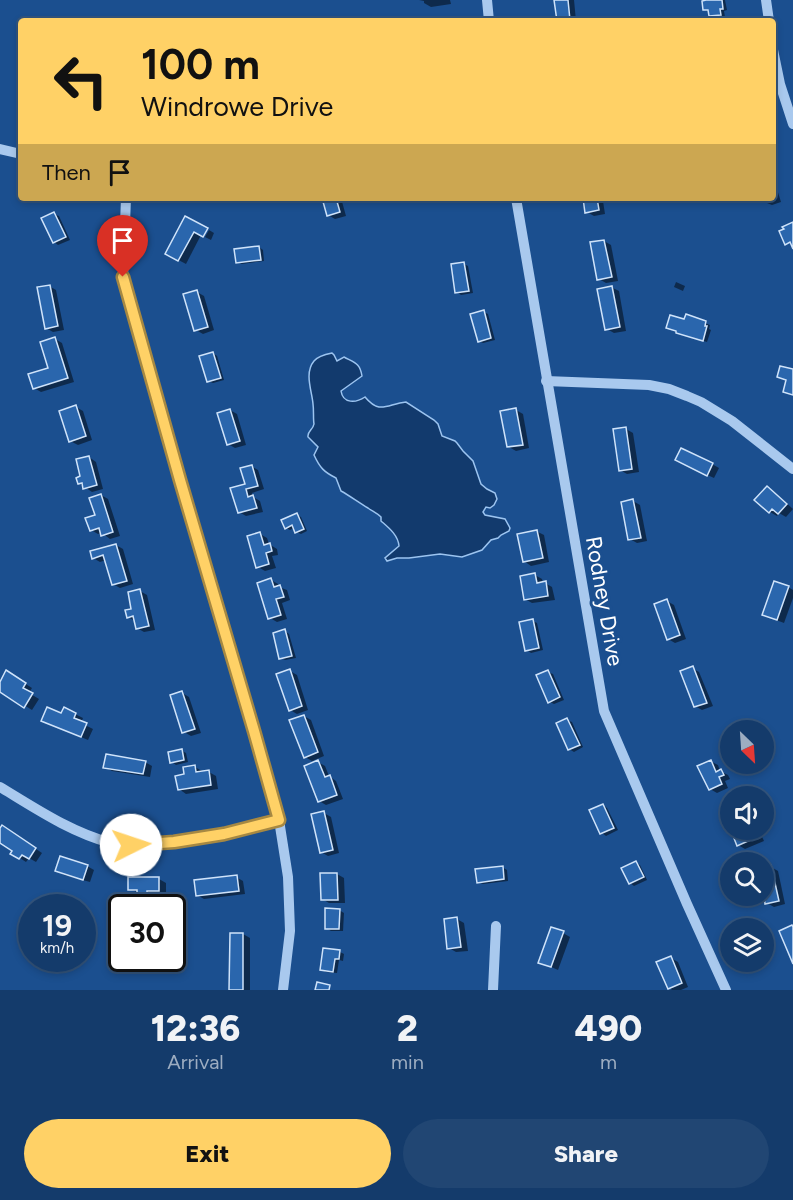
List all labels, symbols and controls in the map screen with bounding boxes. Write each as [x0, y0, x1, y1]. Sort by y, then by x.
text: 100 m [141, 39, 260, 90]
icon: left [42, 42, 120, 120]
text: Windrowe Drive [141, 90, 333, 123]
icon: arrive [103, 156, 136, 189]
text: Then [42, 159, 91, 186]
pin [97, 215, 148, 277]
icon: arrive [106, 224, 139, 257]
street label: Rodney Drive [580, 534, 629, 668]
north arrow [720, 720, 774, 774]
map controls [720, 720, 774, 972]
button: sound [720, 786, 774, 840]
position arrow [99, 813, 163, 877]
button: search [720, 852, 774, 906]
speed limit sign: 30 [108, 894, 186, 972]
text: 19 [42, 907, 72, 944]
button: layers [720, 918, 774, 972]
text: km/h [40, 939, 74, 957]
text: 12:36 [151, 1007, 240, 1050]
text: 2 [397, 1007, 418, 1050]
text: 490 [575, 1007, 642, 1050]
text: Arrival [167, 1050, 224, 1074]
text: min [391, 1050, 424, 1074]
text: m [600, 1050, 617, 1074]
button: Exit [24, 1119, 391, 1188]
button: Share [403, 1119, 769, 1188]

